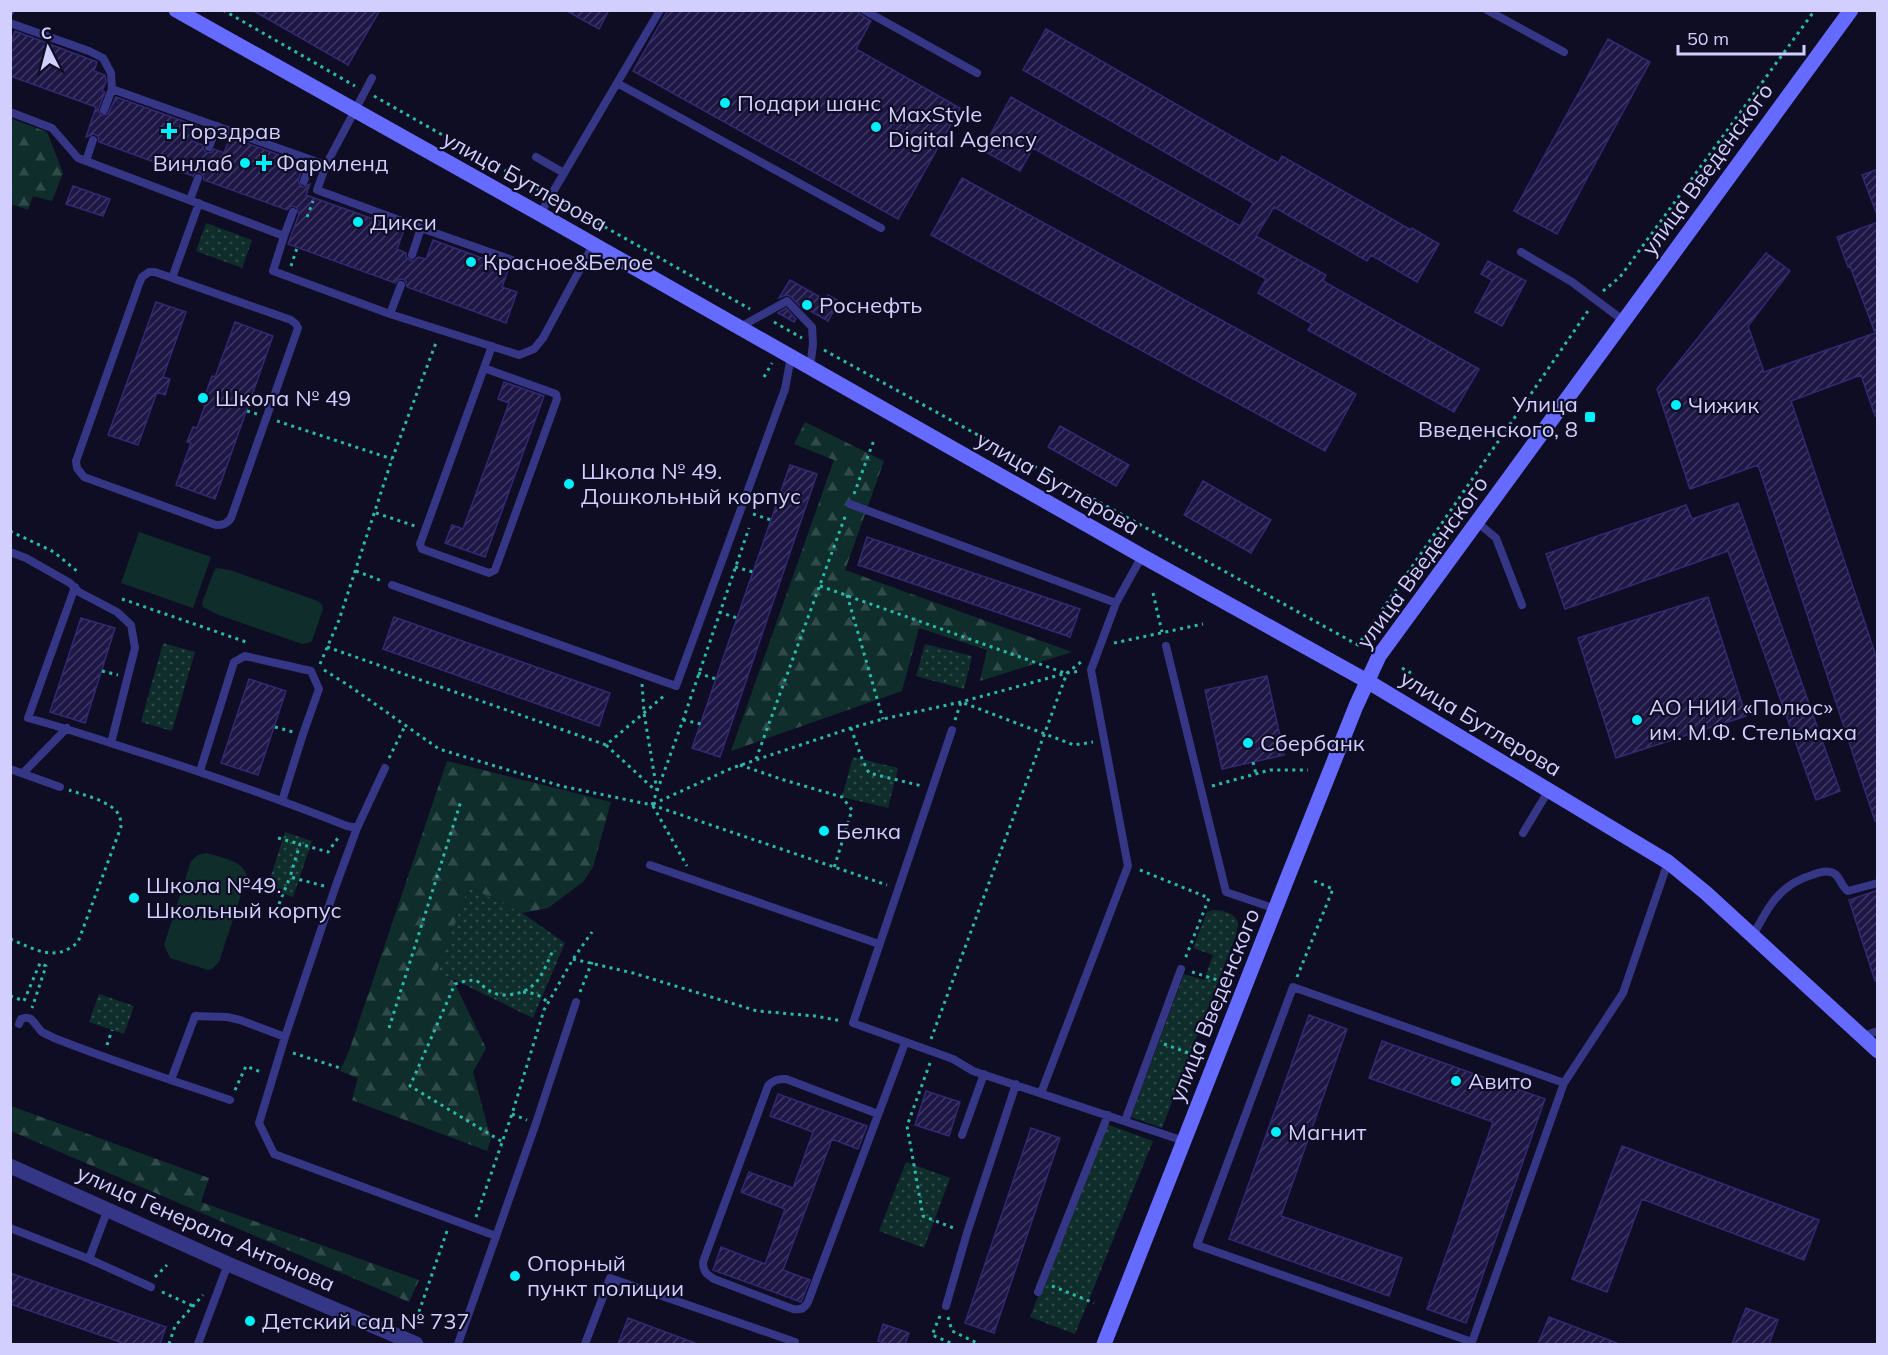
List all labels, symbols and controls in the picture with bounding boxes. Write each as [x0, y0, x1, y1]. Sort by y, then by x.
north arrow [18, 18, 78, 78]
scale bar [1678, 18, 1804, 56]
text: С [40, 23, 53, 44]
text: 50 m [1687, 27, 1729, 50]
street label: улица Введенского [1635, 77, 1779, 261]
place label: Подари шанс [737, 89, 881, 117]
marker: Подари шанс [718, 96, 732, 110]
place label: MaxStyle Digital Agency [888, 100, 1037, 153]
place label: Горздрав [181, 117, 281, 145]
marker: MaxStyle Digital Agency [869, 120, 883, 134]
marker: Горздрав [162, 124, 176, 138]
street label: улица Бутлерова [438, 124, 612, 238]
place label: Винлаб [153, 149, 233, 177]
place label: Фармленд [276, 149, 388, 177]
marker: Винлаб [238, 156, 252, 170]
marker: Фармленд [257, 156, 271, 170]
place label: Дикси [370, 208, 437, 236]
marker: Дикси [351, 215, 365, 229]
place label: Красное&Белое [483, 248, 653, 276]
marker: Красное&Белое [464, 255, 478, 269]
place label: Роснефть [819, 291, 922, 319]
marker: Роснефть [800, 298, 814, 312]
place label: Школа № 49 [215, 384, 351, 412]
place label: Улица Введенского, 8 [1418, 390, 1578, 443]
marker: Школа № 49 [196, 391, 210, 405]
place label: Чижик [1688, 391, 1759, 419]
marker: Чижик [1669, 398, 1683, 412]
marker: Улица Введенского, 8 [1583, 410, 1597, 424]
street label: улица Бутлерова [971, 425, 1145, 541]
place label: Школа № 49. Дошкольный корпус [581, 457, 801, 510]
street label: улица Введенского [1350, 470, 1494, 654]
marker: Школа № 49. Дошкольный корпус [562, 477, 576, 491]
street label: улица Бутлерова [1395, 664, 1567, 782]
place label: АО НИИ «Полюс» им. М.Ф. Стельмаха [1649, 693, 1857, 746]
marker: АО НИИ «Полюс» им. М.Ф. Стельмаха [1630, 713, 1644, 727]
place label: Сбербанк [1260, 729, 1365, 757]
marker: Сбербанк [1241, 736, 1255, 750]
place label: Белка [836, 817, 901, 845]
marker: Белка [817, 824, 831, 838]
place label: Школа №49. Школьный корпус [146, 871, 342, 924]
marker: Школа №49. Школьный корпус [127, 891, 141, 905]
street label: улица Введенского [1162, 904, 1266, 1106]
place label: Авито [1468, 1067, 1532, 1095]
marker: Авито [1449, 1074, 1463, 1088]
place label: Магнит [1288, 1118, 1366, 1146]
marker: Магнит [1269, 1125, 1283, 1139]
street label: улица Генерала Антонова [73, 1158, 339, 1298]
place label: Опорный пункт полиции [527, 1249, 684, 1302]
marker: Опорный пункт полиции [508, 1269, 522, 1283]
place label: Детский сад № 737 [262, 1307, 470, 1335]
marker: Детский сад № 737 [243, 1314, 257, 1328]

